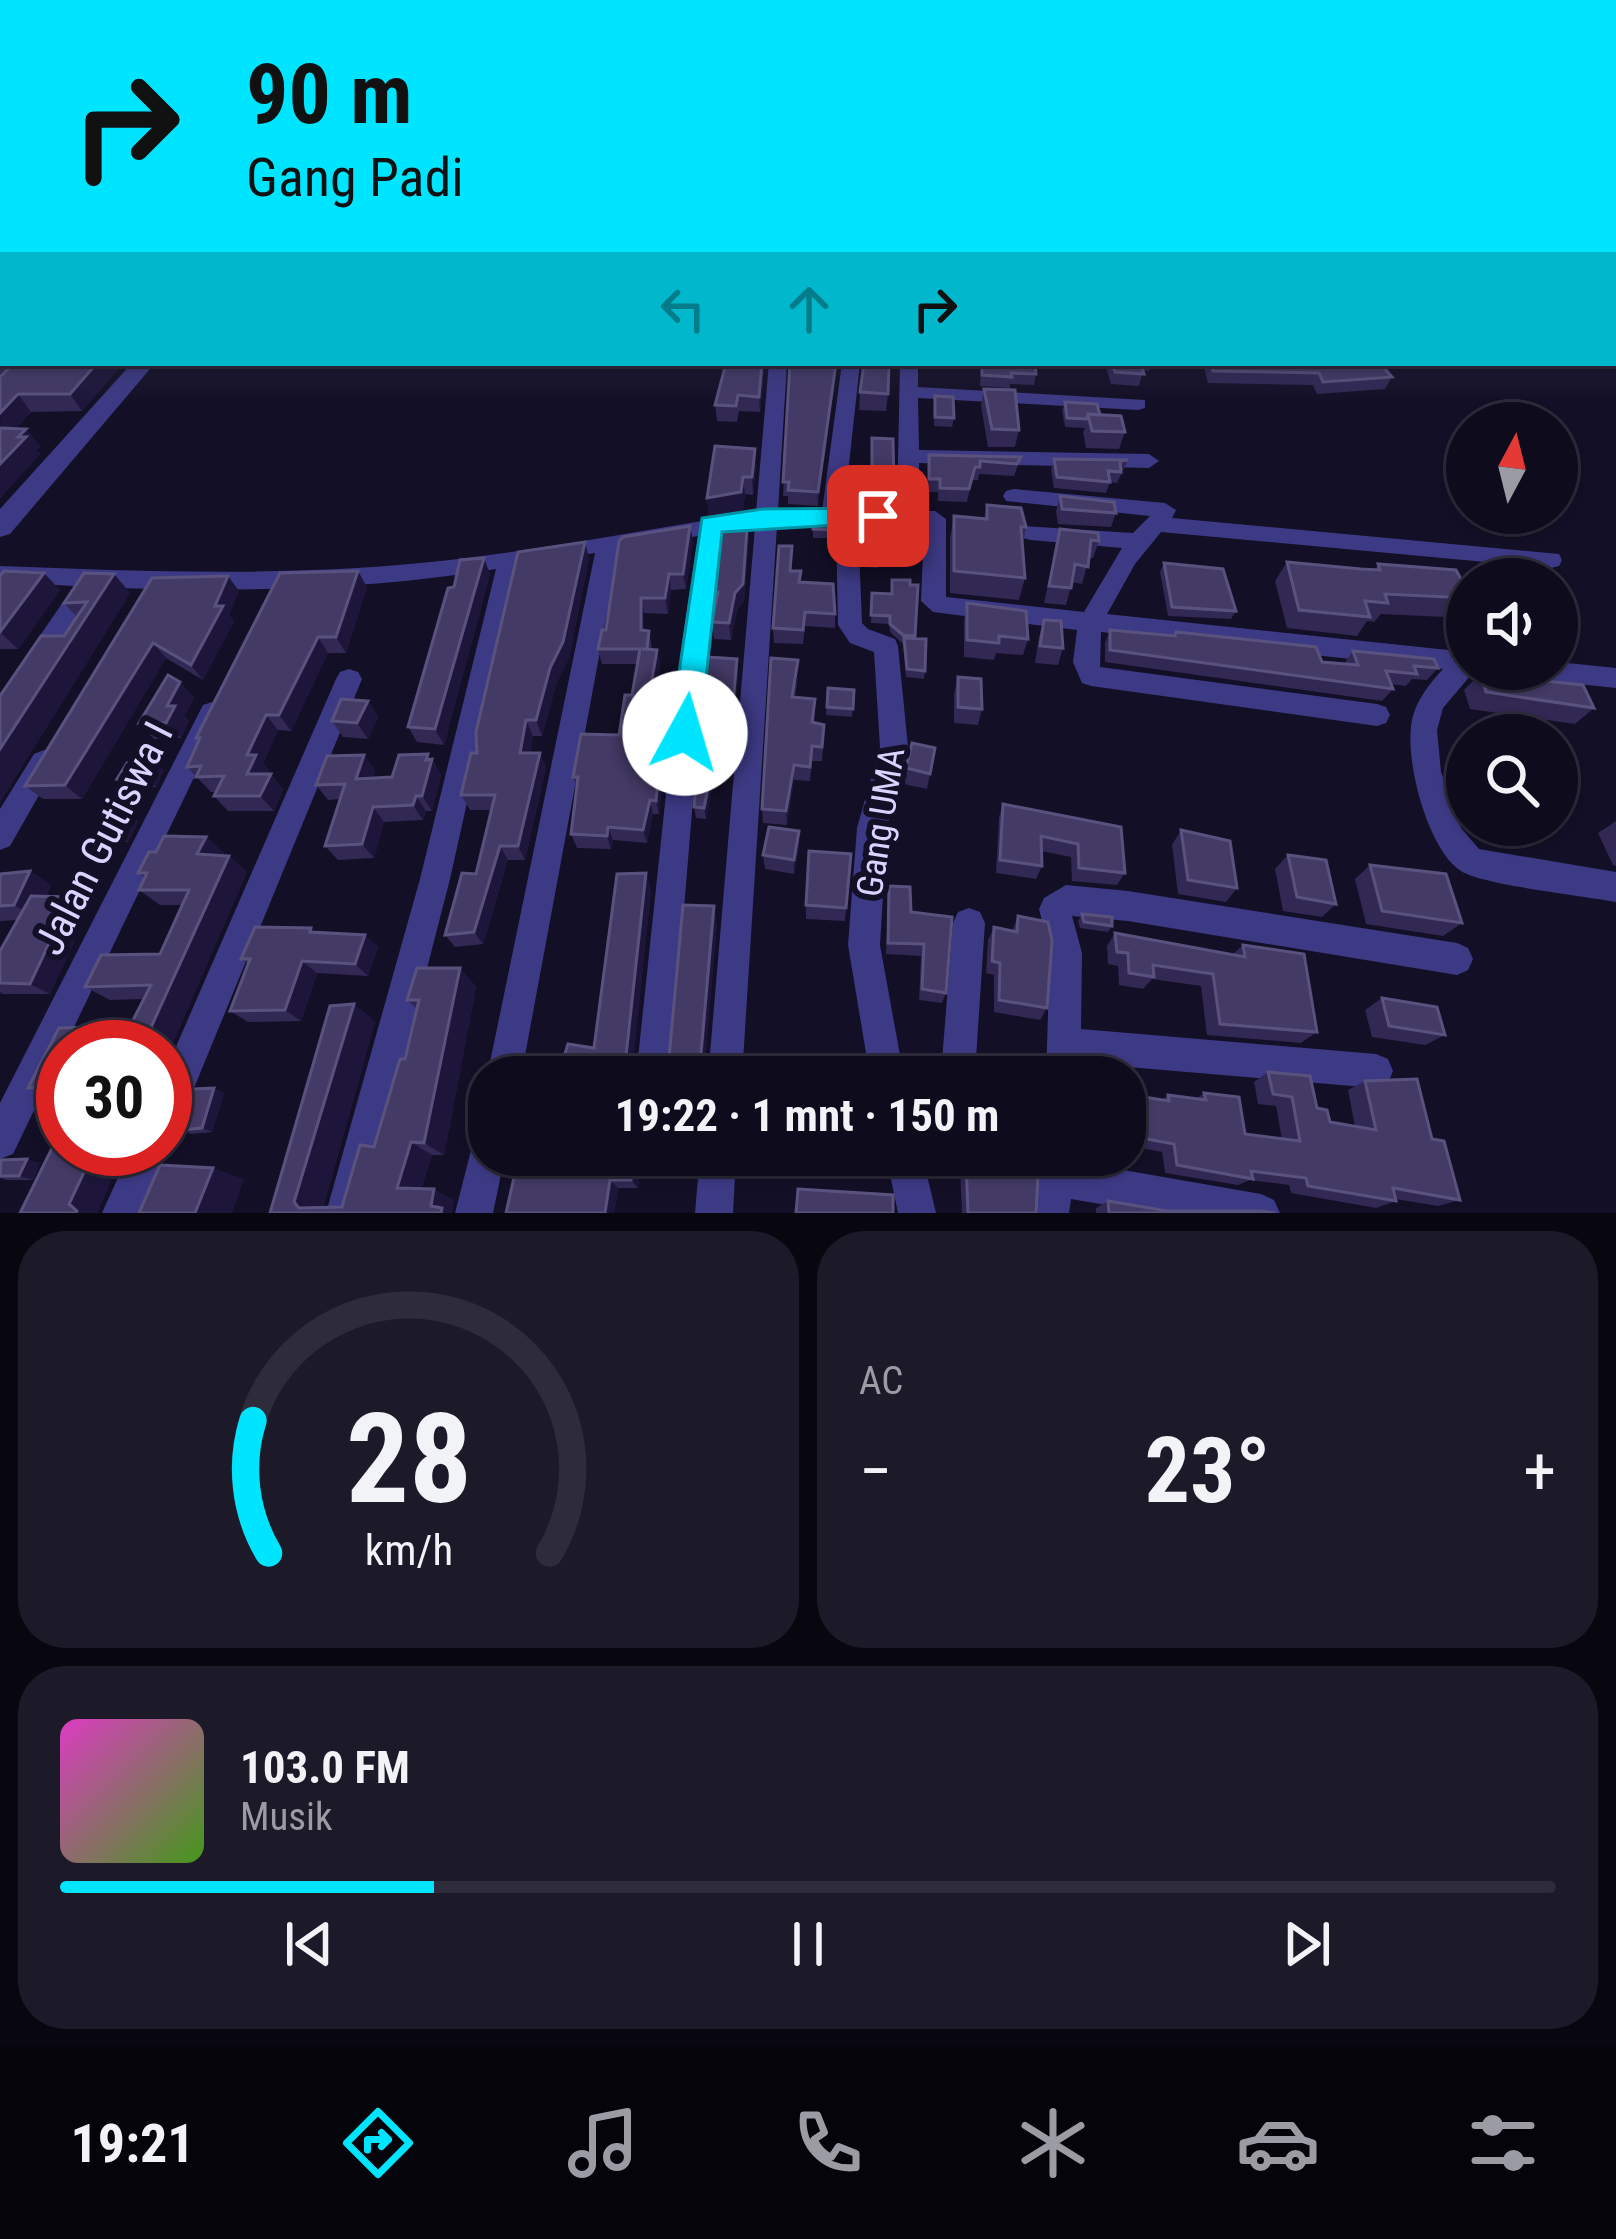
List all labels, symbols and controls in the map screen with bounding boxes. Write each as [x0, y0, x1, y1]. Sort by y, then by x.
text: 90 m [246, 45, 413, 144]
icon: right [48, 48, 204, 204]
text: Gang Padi [246, 146, 464, 209]
icon: left [650, 276, 716, 342]
icon: ahead [776, 276, 842, 342]
icon: right [902, 276, 968, 342]
north arrow [1446, 402, 1578, 534]
map controls [1446, 402, 1578, 846]
pin [827, 465, 929, 567]
icon: arrive [845, 483, 911, 549]
button: sound [1446, 558, 1578, 690]
position arrow [622, 670, 748, 796]
street label: Jalan Gutiswa I [24, 714, 183, 963]
button: search [1446, 714, 1578, 846]
street label: Gang UMA [848, 744, 914, 900]
speed limit sign: 30 [36, 1020, 192, 1176]
text: 19:22 · 1 mnt · 150 m [615, 1089, 999, 1142]
text: AC [859, 1358, 903, 1404]
text: 28 [345, 1386, 472, 1532]
text: 23° [1145, 1419, 1271, 1524]
text: − [859, 1433, 892, 1510]
text: + [1523, 1433, 1556, 1510]
text: km/h [364, 1524, 453, 1574]
text: 103.0 FM [240, 1741, 410, 1794]
text: Musik [240, 1794, 333, 1840]
icon: previous [276, 1911, 342, 1977]
icon: pause [775, 1911, 841, 1977]
icon: next [1274, 1911, 1340, 1977]
icon: directions [336, 2101, 420, 2185]
icon: music [561, 2101, 645, 2185]
icon: phone [786, 2101, 870, 2185]
icon: climate [1011, 2101, 1095, 2185]
icon: car [1236, 2101, 1320, 2185]
icon: filters [1461, 2101, 1545, 2185]
text: 19:21 [71, 2112, 195, 2175]

